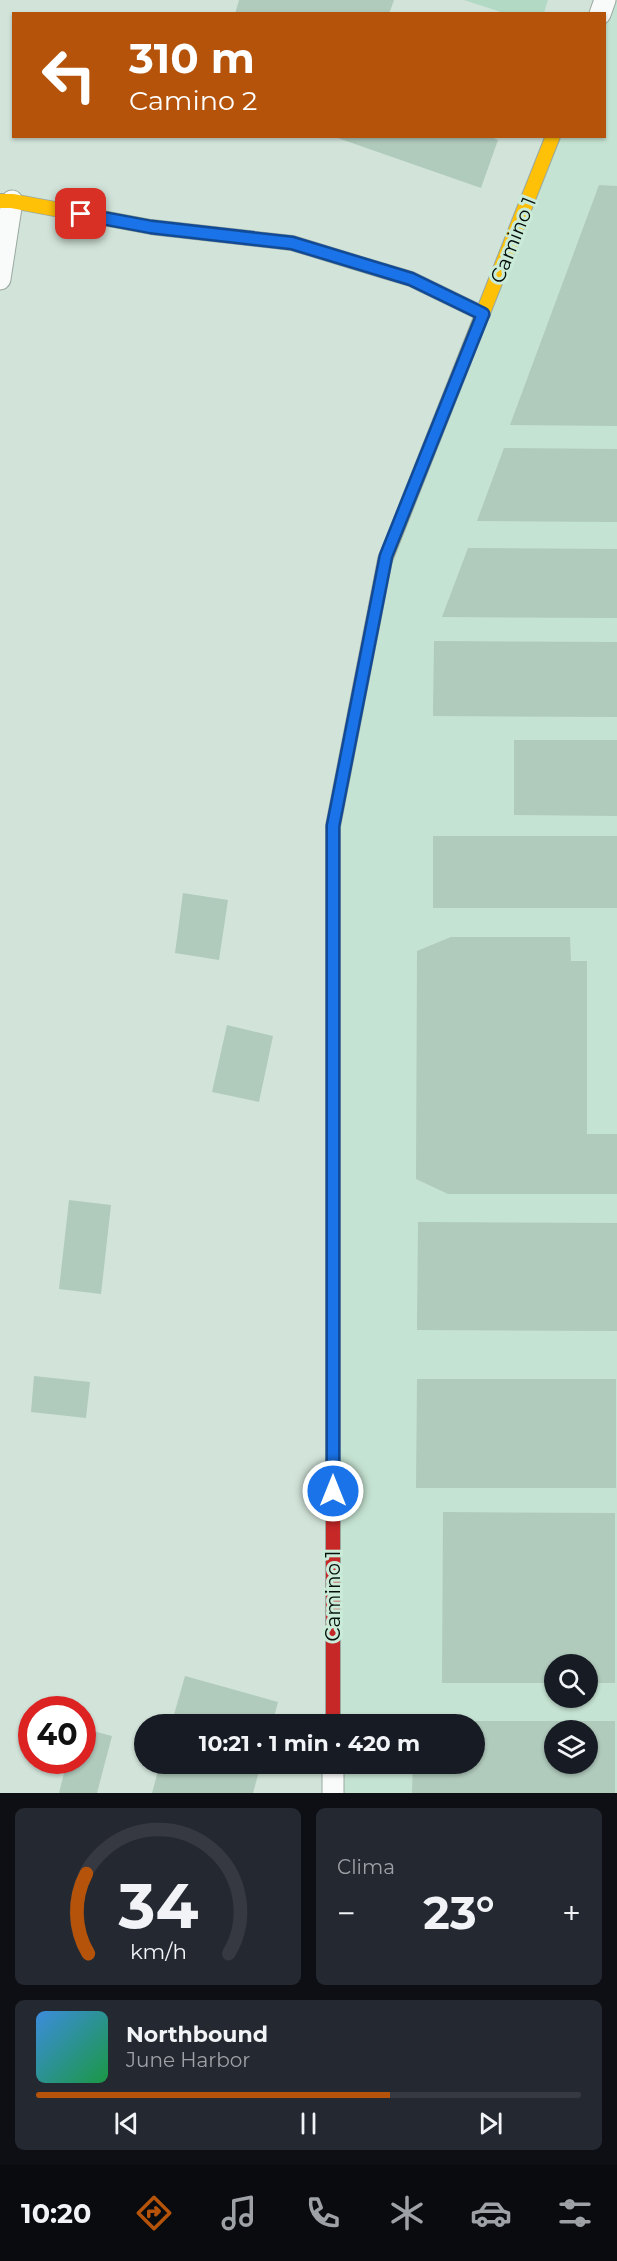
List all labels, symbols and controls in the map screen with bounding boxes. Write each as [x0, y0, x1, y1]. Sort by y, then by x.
text: 310 m [129, 32, 255, 84]
icon: left [30, 36, 108, 114]
text: Camino 2 [129, 84, 257, 117]
pin [55, 188, 106, 239]
street label: Camino 1 [485, 193, 541, 287]
icon: arrive [64, 197, 97, 230]
position arrow [301, 1459, 365, 1523]
street label: Camino 1 [321, 1551, 345, 1641]
map controls [544, 1654, 598, 1774]
button: search [544, 1654, 598, 1708]
speed limit sign: 40 [18, 1696, 96, 1774]
button: layers [544, 1720, 598, 1774]
text: 10:21 · 1 min · 420 m [199, 1730, 420, 1757]
text: Clima [337, 1855, 395, 1879]
text: 34 [117, 1868, 198, 1944]
text: 23° [423, 1885, 495, 1940]
text: − [337, 1893, 356, 1933]
text: + [562, 1893, 581, 1933]
text: km/h [129, 1938, 187, 1964]
text: Northbound [126, 2021, 268, 2048]
text: June Harbor [126, 2048, 250, 2072]
icon: previous [110, 2107, 143, 2140]
icon: pause [292, 2107, 325, 2140]
icon: next [474, 2107, 507, 2140]
icon: directions [133, 2192, 175, 2234]
icon: music [218, 2192, 260, 2234]
icon: phone [302, 2192, 344, 2234]
icon: climate [386, 2192, 428, 2234]
icon: car [470, 2192, 512, 2234]
icon: filters [554, 2192, 596, 2234]
text: 10:20 [21, 2197, 91, 2230]

